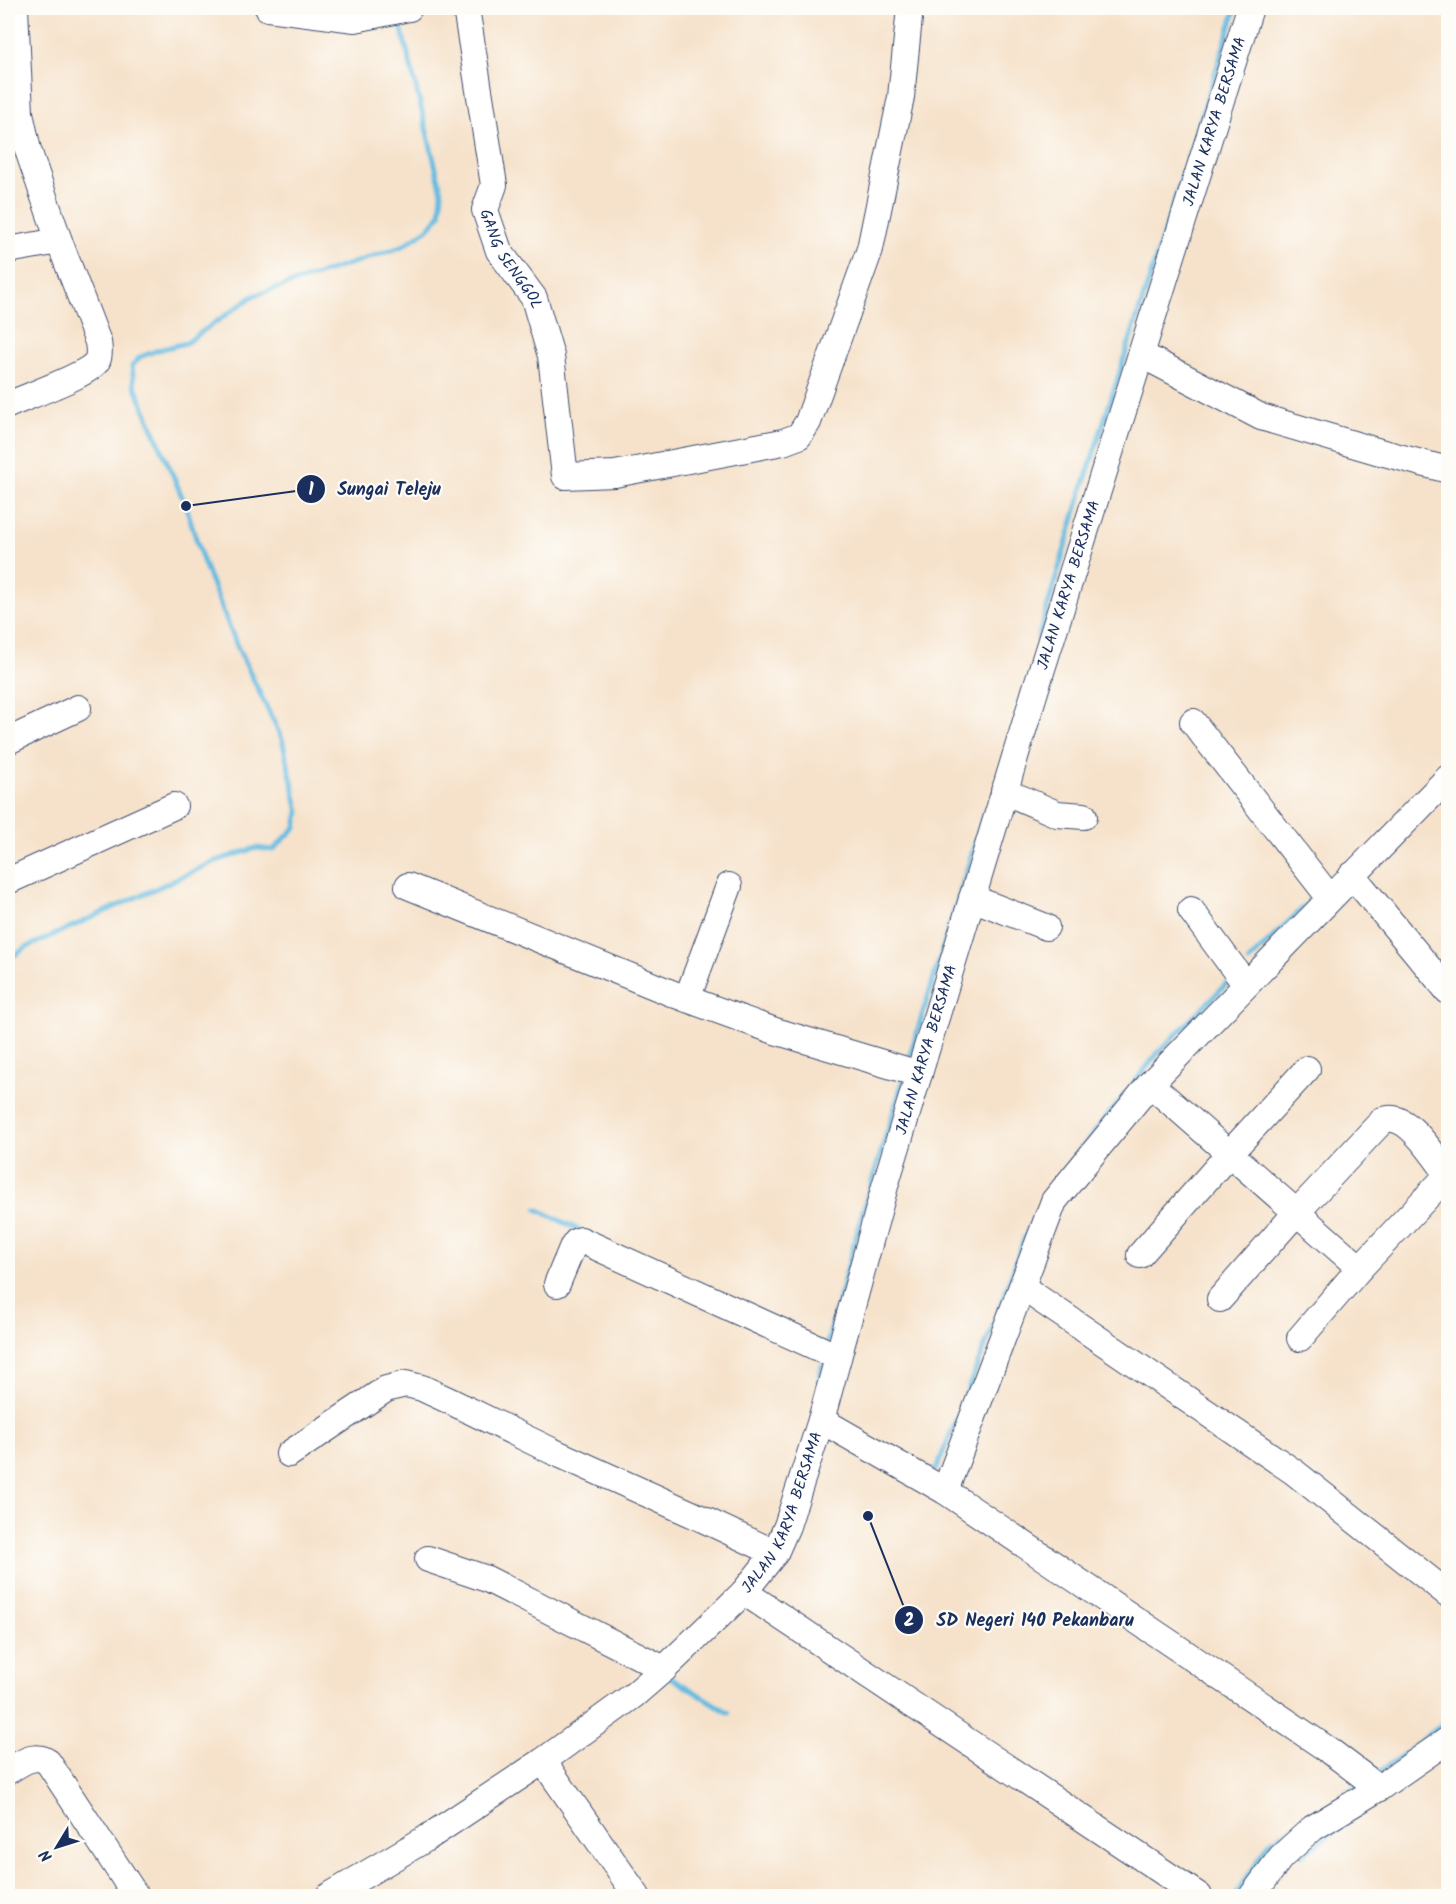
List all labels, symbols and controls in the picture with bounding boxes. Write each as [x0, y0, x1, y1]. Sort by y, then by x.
street label: JALAN KARYA BERSAMA [1176, 33, 1253, 209]
street label: GANG SENGGOL [473, 206, 549, 312]
callout: Sungai Teleju [296, 471, 453, 507]
text: 1 [308, 476, 314, 505]
text: Sungai Teleju [337, 476, 441, 505]
street label: JALAN KARYA BERSAMA [1030, 497, 1107, 673]
street label: JALAN KARYA BERSAMA [889, 961, 964, 1138]
street label: JALAN KARYA BERSAMA [735, 1428, 829, 1599]
callout: SD Negeri 140 Pekanbaru [894, 1602, 1145, 1638]
text: 2 [904, 1607, 914, 1636]
text: SD Negeri 140 Pekanbaru [936, 1607, 1134, 1636]
north arrow [27, 1817, 87, 1877]
text: N [33, 1844, 59, 1867]

